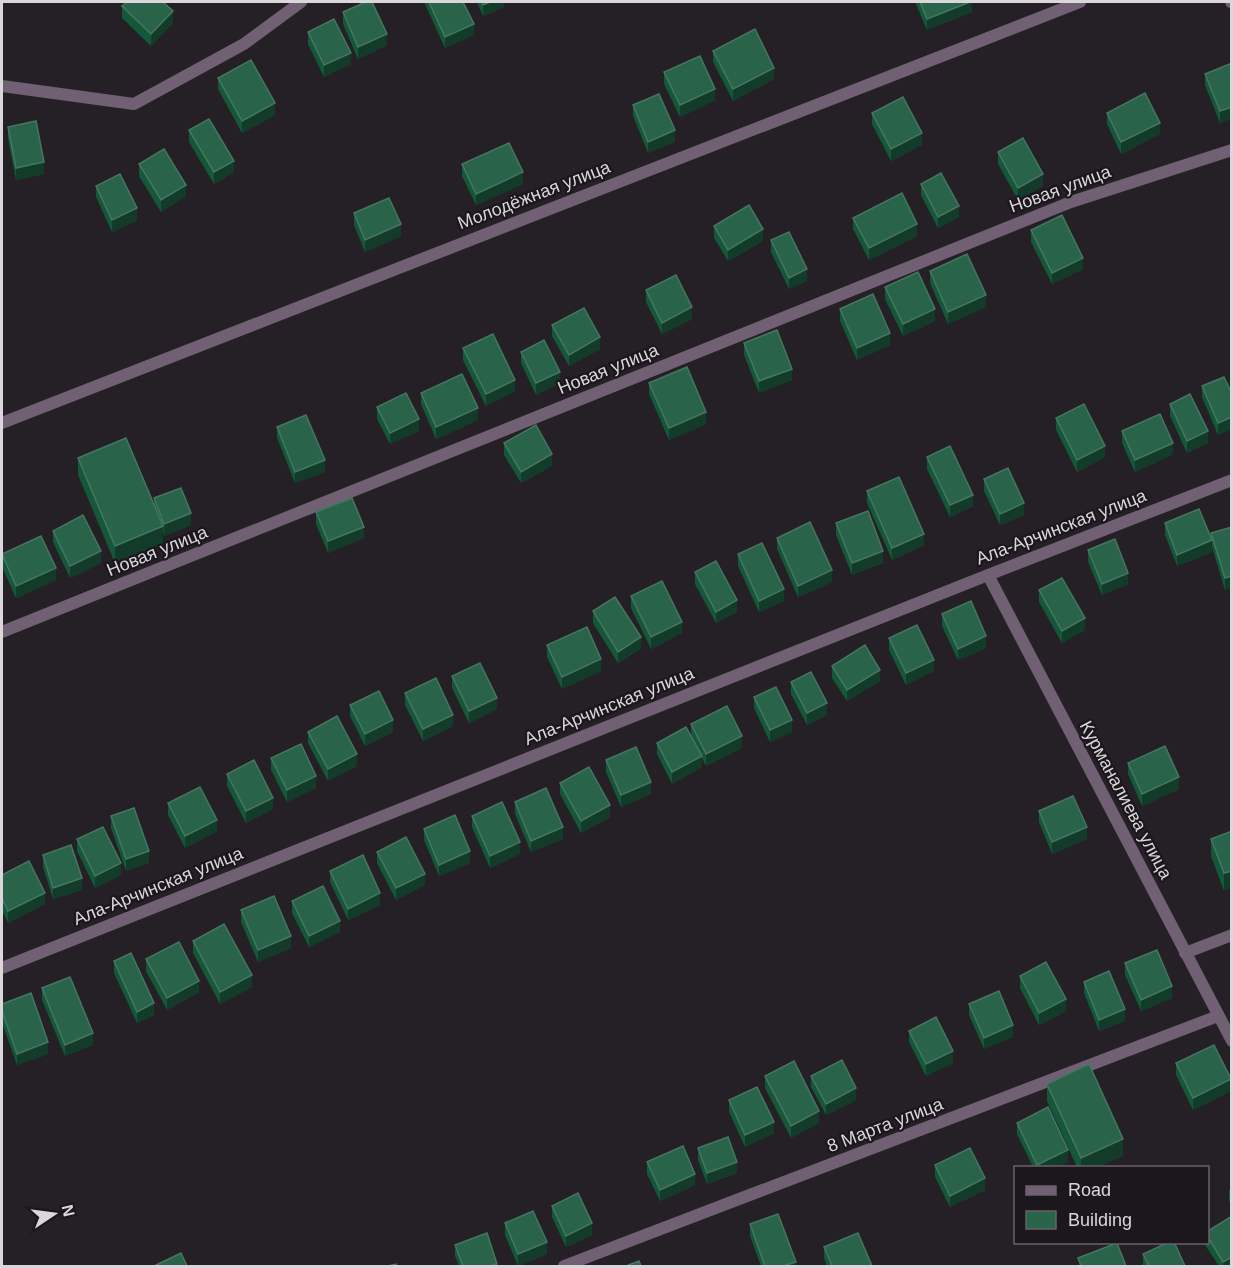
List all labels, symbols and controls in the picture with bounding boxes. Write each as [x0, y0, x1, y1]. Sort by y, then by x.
street label: Молодёжная улица [455, 156, 614, 233]
street label: Новая улица [1006, 161, 1114, 217]
street label: Новая улица [555, 339, 662, 398]
street label: Ала-Арчинская улица [973, 485, 1150, 569]
street label: Новая улица [104, 521, 211, 580]
street label: Ала-Арчинская улица [521, 662, 698, 749]
street label: Курманалиева улица [1076, 718, 1177, 883]
street label: Ала-Арчинская улица [70, 842, 247, 929]
street label: 8 Марта улица [824, 1093, 947, 1156]
legend [1014, 1166, 1209, 1244]
text: Road [1068, 1180, 1111, 1200]
north arrow [24, 1184, 84, 1244]
text: N [59, 1203, 78, 1218]
text: Building [1068, 1210, 1132, 1230]

